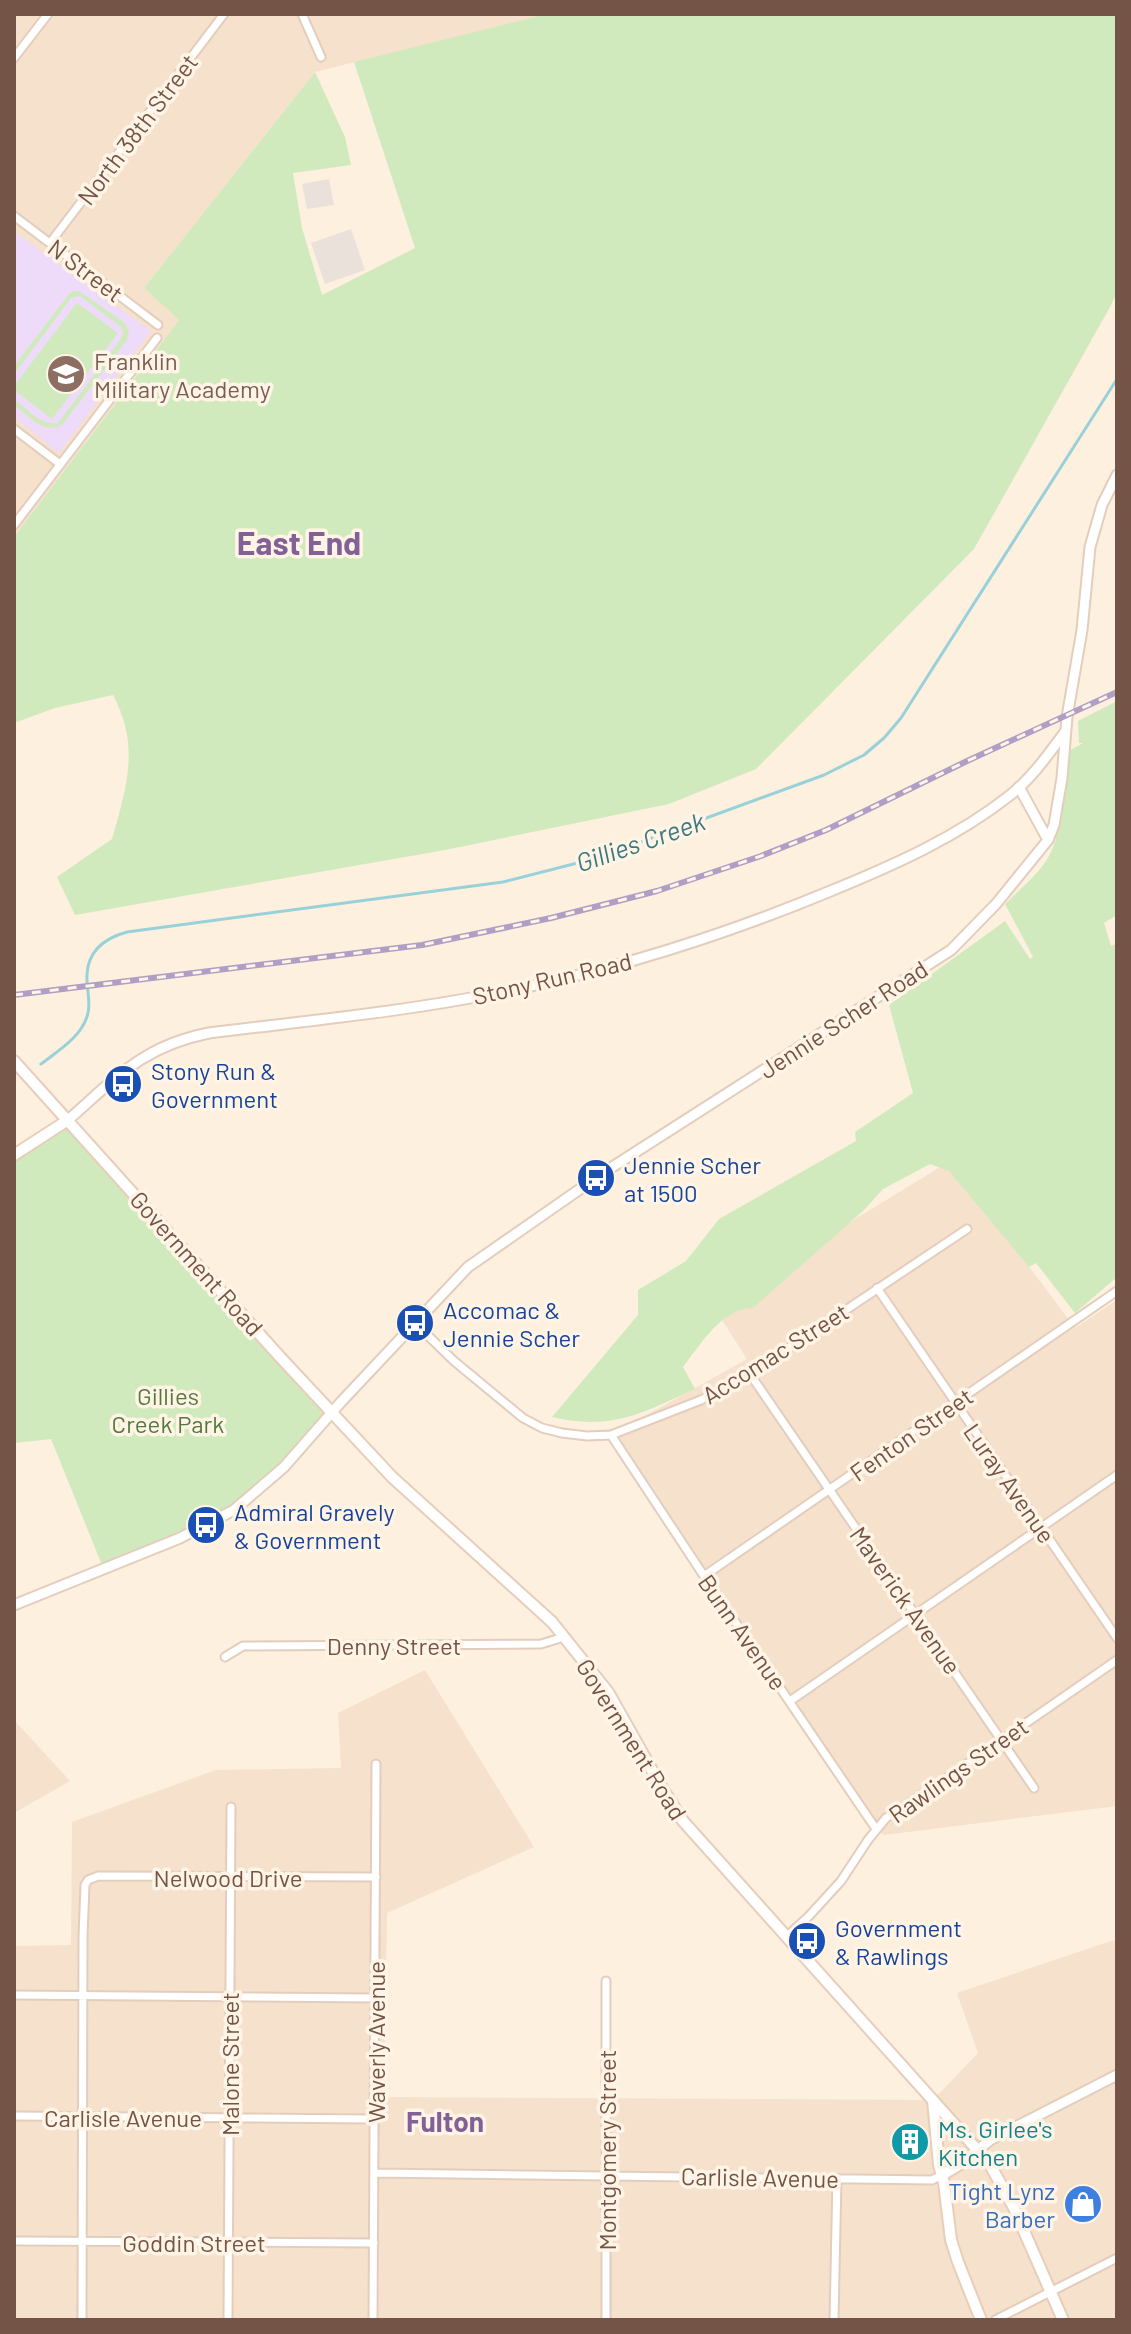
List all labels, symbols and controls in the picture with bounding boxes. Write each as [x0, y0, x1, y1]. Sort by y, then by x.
street label: North 38th Street [71, 48, 203, 210]
street label: N Street [43, 232, 129, 308]
place label: Franklin Military Academy [94, 346, 271, 403]
school or university icon: Franklin Military Academy [45, 353, 87, 395]
district label: East End [237, 523, 361, 561]
water label: Gillies Creek [571, 804, 709, 878]
street label: Stony Run Road [470, 946, 634, 1010]
street label: Jennie Scher Road [753, 954, 933, 1084]
place label: Stony Run & Government [151, 1056, 278, 1113]
bus stop icon: Stony Run & Government [102, 1063, 144, 1105]
place label: Jennie Scher at 1500 [624, 1150, 761, 1207]
bus stop icon: Jennie Scher at 1500 [575, 1157, 617, 1199]
street label: Government Road [124, 1185, 270, 1341]
place label: Accomac & Jennie Scher [443, 1295, 580, 1352]
street label: Accomac Street [696, 1296, 854, 1410]
bus stop icon: Accomac & Jennie Scher [394, 1302, 436, 1344]
park label: Gillies Creek Park [112, 1381, 224, 1438]
street label: Fenton Street [844, 1381, 978, 1487]
street label: Luray Avenue [958, 1418, 1062, 1548]
place label: Admiral Gravely & Government [234, 1497, 395, 1554]
bus stop icon: Admiral Gravely & Government [185, 1504, 227, 1546]
street label: Maverick Avenue [844, 1521, 968, 1679]
street label: Bunn Avenue [693, 1569, 793, 1695]
street label: Denny Street [327, 1631, 461, 1660]
street label: Government Road [571, 1653, 693, 1825]
street label: Rawlings Street [883, 1711, 1033, 1829]
street label: Nelwood Drive [154, 1863, 302, 1892]
place label: Government & Rawlings [835, 1913, 962, 1970]
bus stop icon: Government & Rawlings [786, 1920, 828, 1962]
street label: Waverly Avenue [361, 1961, 390, 2123]
street label: Malone Street [215, 1992, 244, 2136]
street label: Montgomery Street [592, 2050, 621, 2250]
street label: Carlisle Avenue [44, 2103, 202, 2132]
district label: Fulton [406, 2104, 484, 2138]
place label: Ms. Girlee's Kitchen [938, 2114, 1052, 2171]
building icon: Ms. Girlee's Kitchen [889, 2121, 931, 2163]
street label: Carlisle Avenue [681, 2161, 839, 2193]
place label: Tight Lynz Barber [948, 2176, 1055, 2233]
shop icon: Tight Lynz Barber [1062, 2183, 1104, 2225]
street label: Goddin Street [122, 2228, 266, 2257]

